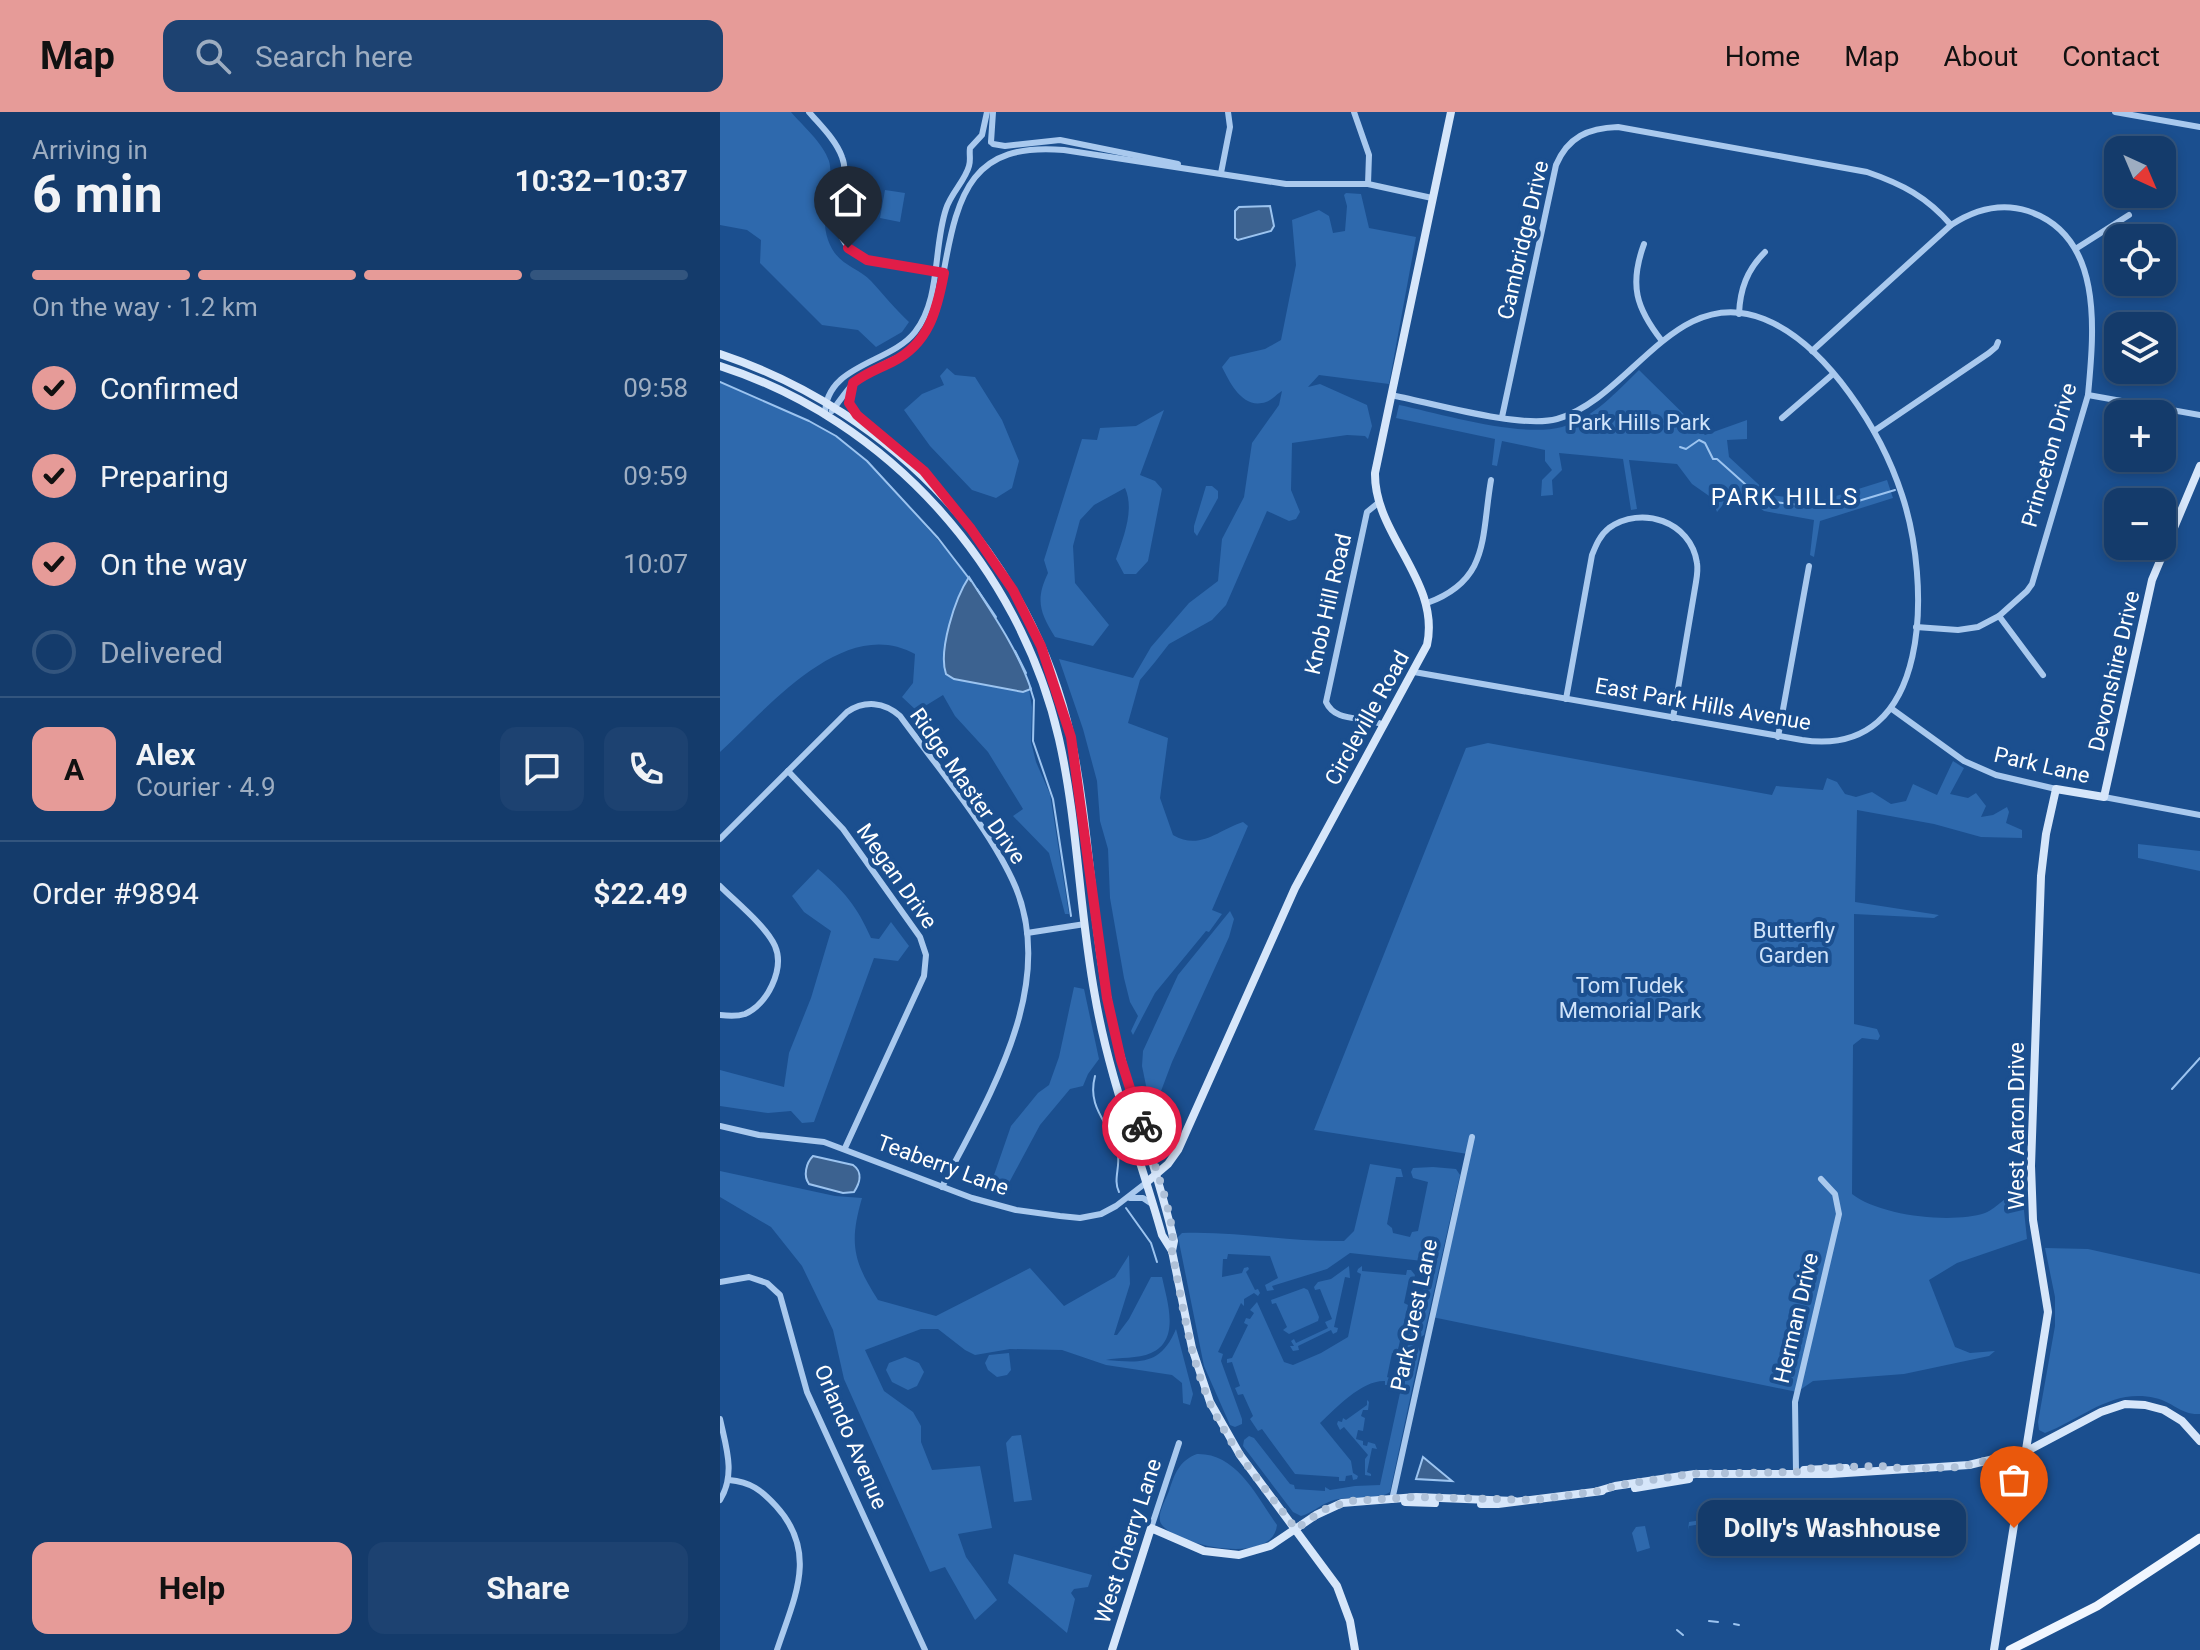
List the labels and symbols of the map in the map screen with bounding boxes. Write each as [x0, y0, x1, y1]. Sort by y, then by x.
north arrow [2104, 136, 2176, 208]
street label: Cambridge Drive [1493, 158, 1553, 322]
pin [814, 166, 882, 248]
street label: Princeton Drive [2017, 380, 2081, 530]
park label: Park Hills Park [1568, 410, 1711, 435]
district label: PARK HILLS [1711, 483, 1859, 511]
street label: Knob Hill Road [1300, 531, 1356, 677]
street label: Devonshire Drive [2083, 588, 2145, 754]
street label: Circleville Road [1320, 647, 1414, 789]
street label: East Park Hills Avenue [1593, 673, 1813, 735]
street label: Ridge Master Drive [905, 703, 1031, 869]
street label: Park Lane [1992, 742, 2092, 788]
street label: Megan Drive [852, 819, 942, 933]
park label: Butterfly Garden [1753, 918, 1836, 968]
park label: Tom Tudek Memorial Park [1559, 973, 1702, 1023]
street label: West Aaron Drive [2004, 1042, 2029, 1210]
courier [1102, 1086, 1182, 1166]
street label: Teaberry Lane [874, 1130, 1012, 1200]
street label: Park Crest Lane [1386, 1237, 1442, 1393]
street label: Herman Drive [1769, 1250, 1823, 1386]
street label: Orlando Avenue [809, 1361, 893, 1513]
pin [1980, 1446, 2048, 1528]
street label: West Cherry Lane [1090, 1456, 1166, 1626]
callout: Dolly's Washhouse [1698, 1500, 1966, 1556]

